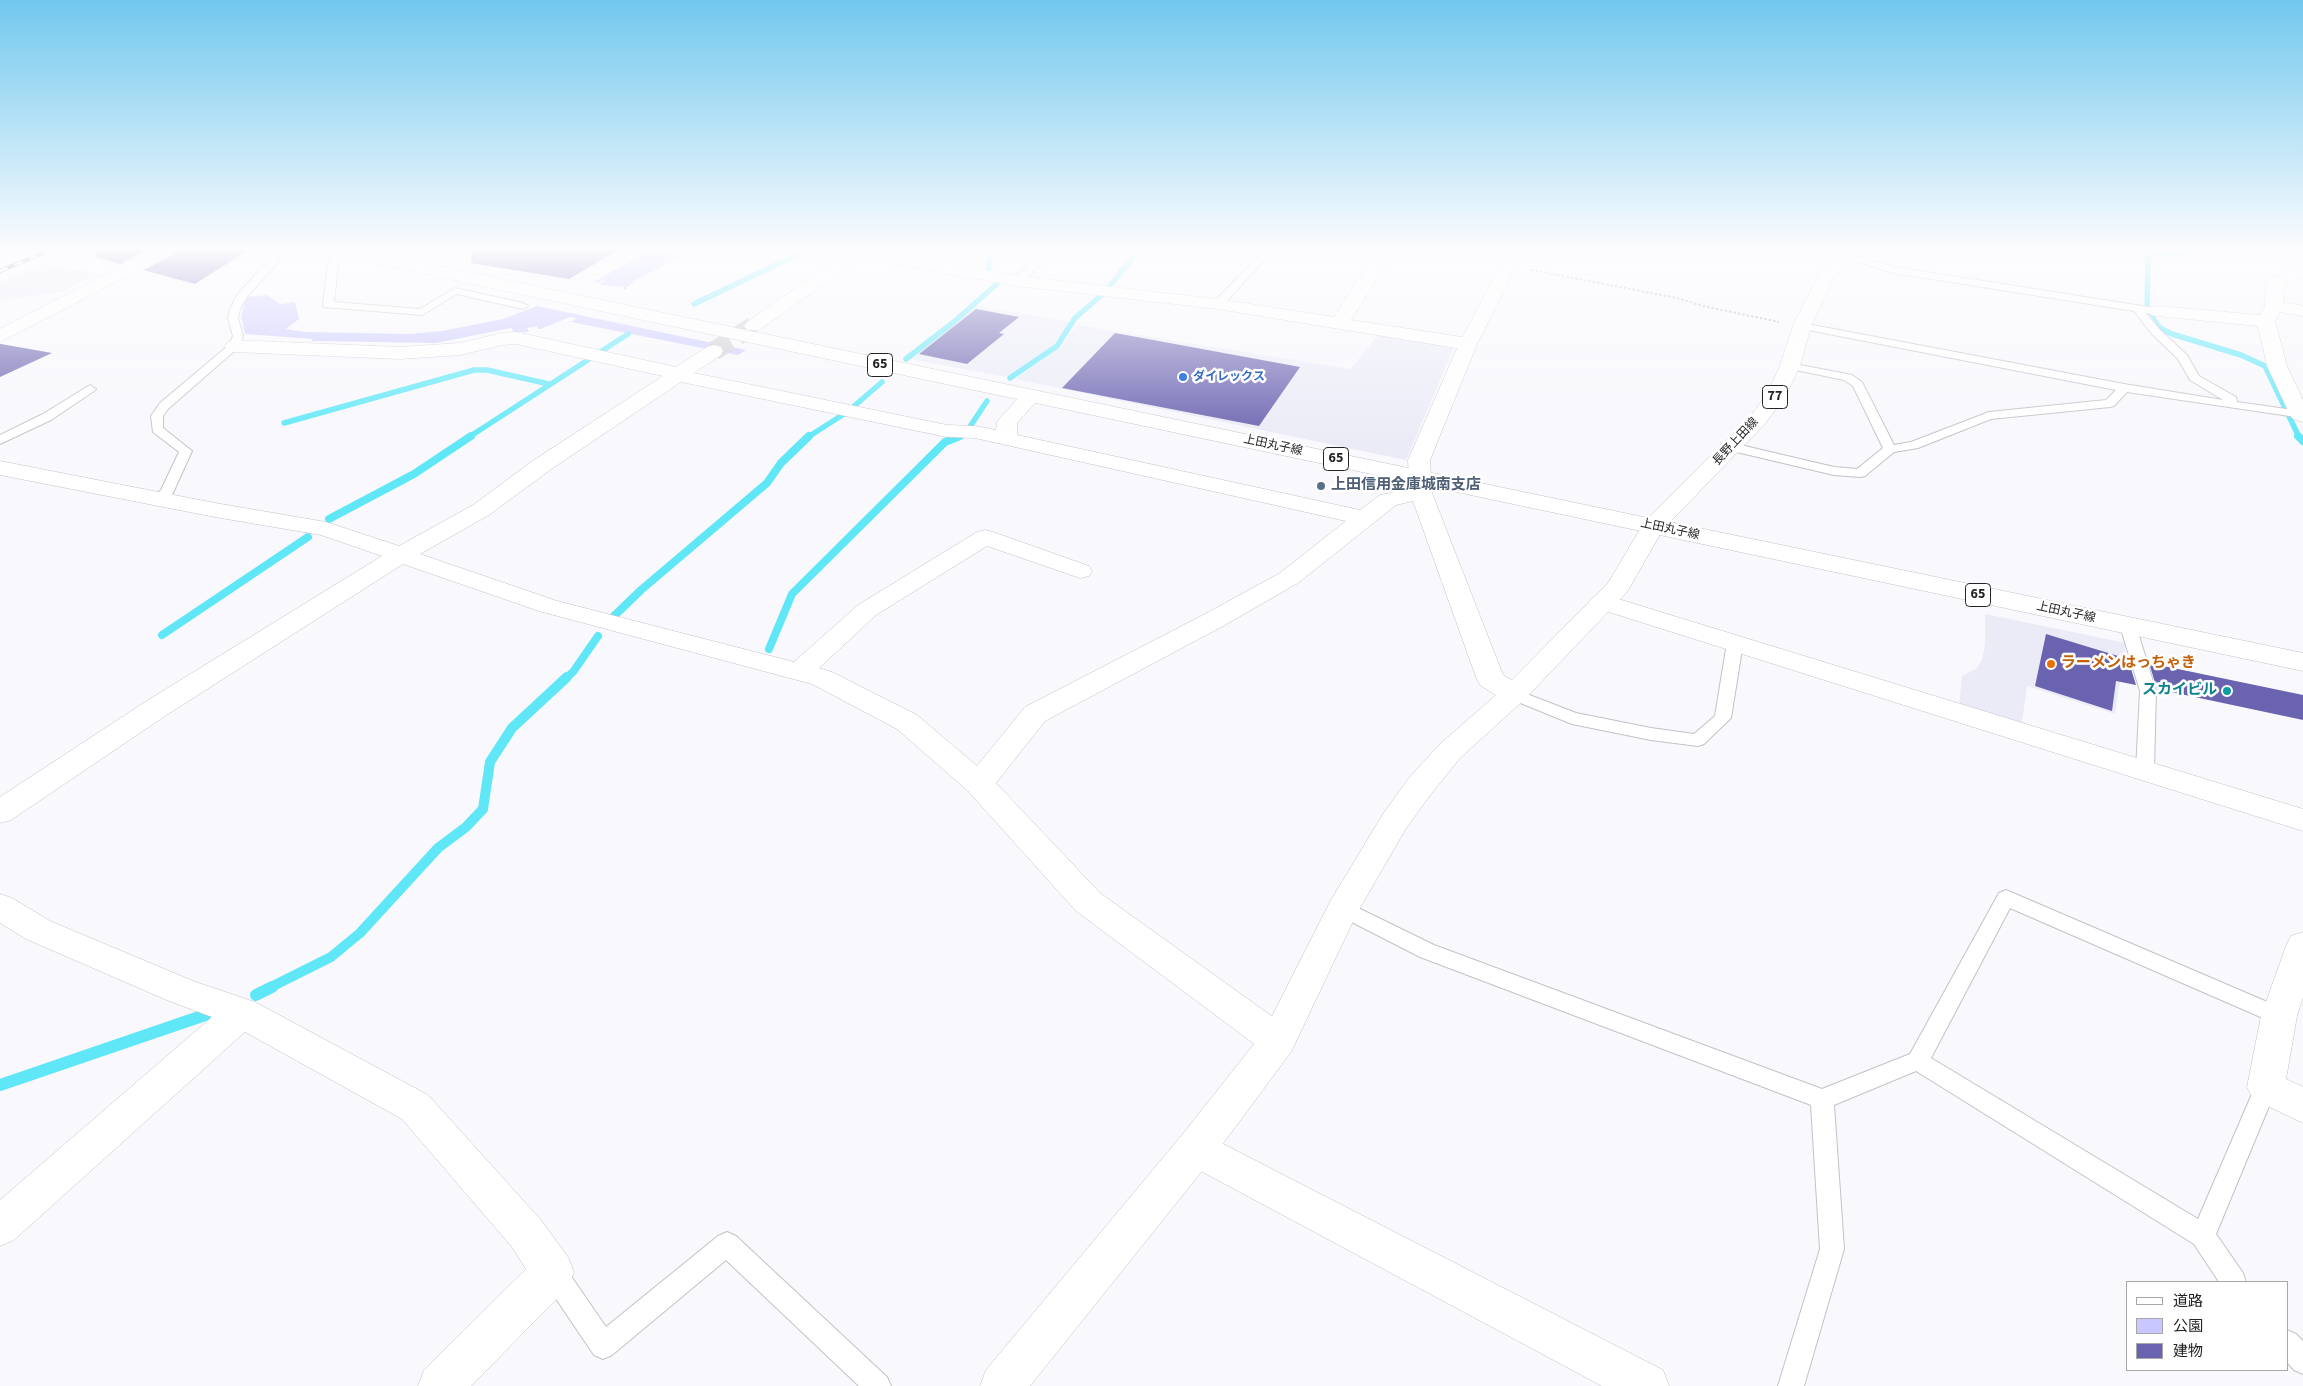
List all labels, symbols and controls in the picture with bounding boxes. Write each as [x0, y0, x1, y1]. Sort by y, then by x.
road number: 65 [868, 354, 892, 376]
place label: ダイレックス [1193, 370, 1265, 384]
marker: ダイレックス [1177, 371, 1189, 383]
road number: 77 [1762, 386, 1788, 408]
street label: 長野上田線 [1710, 415, 1762, 469]
street label: 上田丸子線 [1242, 433, 1304, 459]
road number: 65 [1324, 448, 1348, 470]
place label: 上田信用金庫城南支店 [1331, 477, 1481, 495]
marker: 上田信用金庫城南支店 [1315, 480, 1327, 492]
street label: 上田丸子線 [1639, 517, 1701, 543]
road number: 65 [1966, 584, 1990, 606]
street label: 上田丸子線 [2035, 600, 2097, 626]
place label: ラーメンはっちゃき [2061, 655, 2196, 673]
marker: ラーメンはっちゃき [2045, 658, 2057, 670]
place label: スカイビル [2142, 682, 2217, 700]
marker: スカイビル [2221, 685, 2233, 697]
legend [2126, 1281, 2288, 1371]
text: 道路 [2173, 1291, 2203, 1312]
text: 公園 [2173, 1316, 2203, 1337]
text: 建物 [2173, 1341, 2203, 1362]

